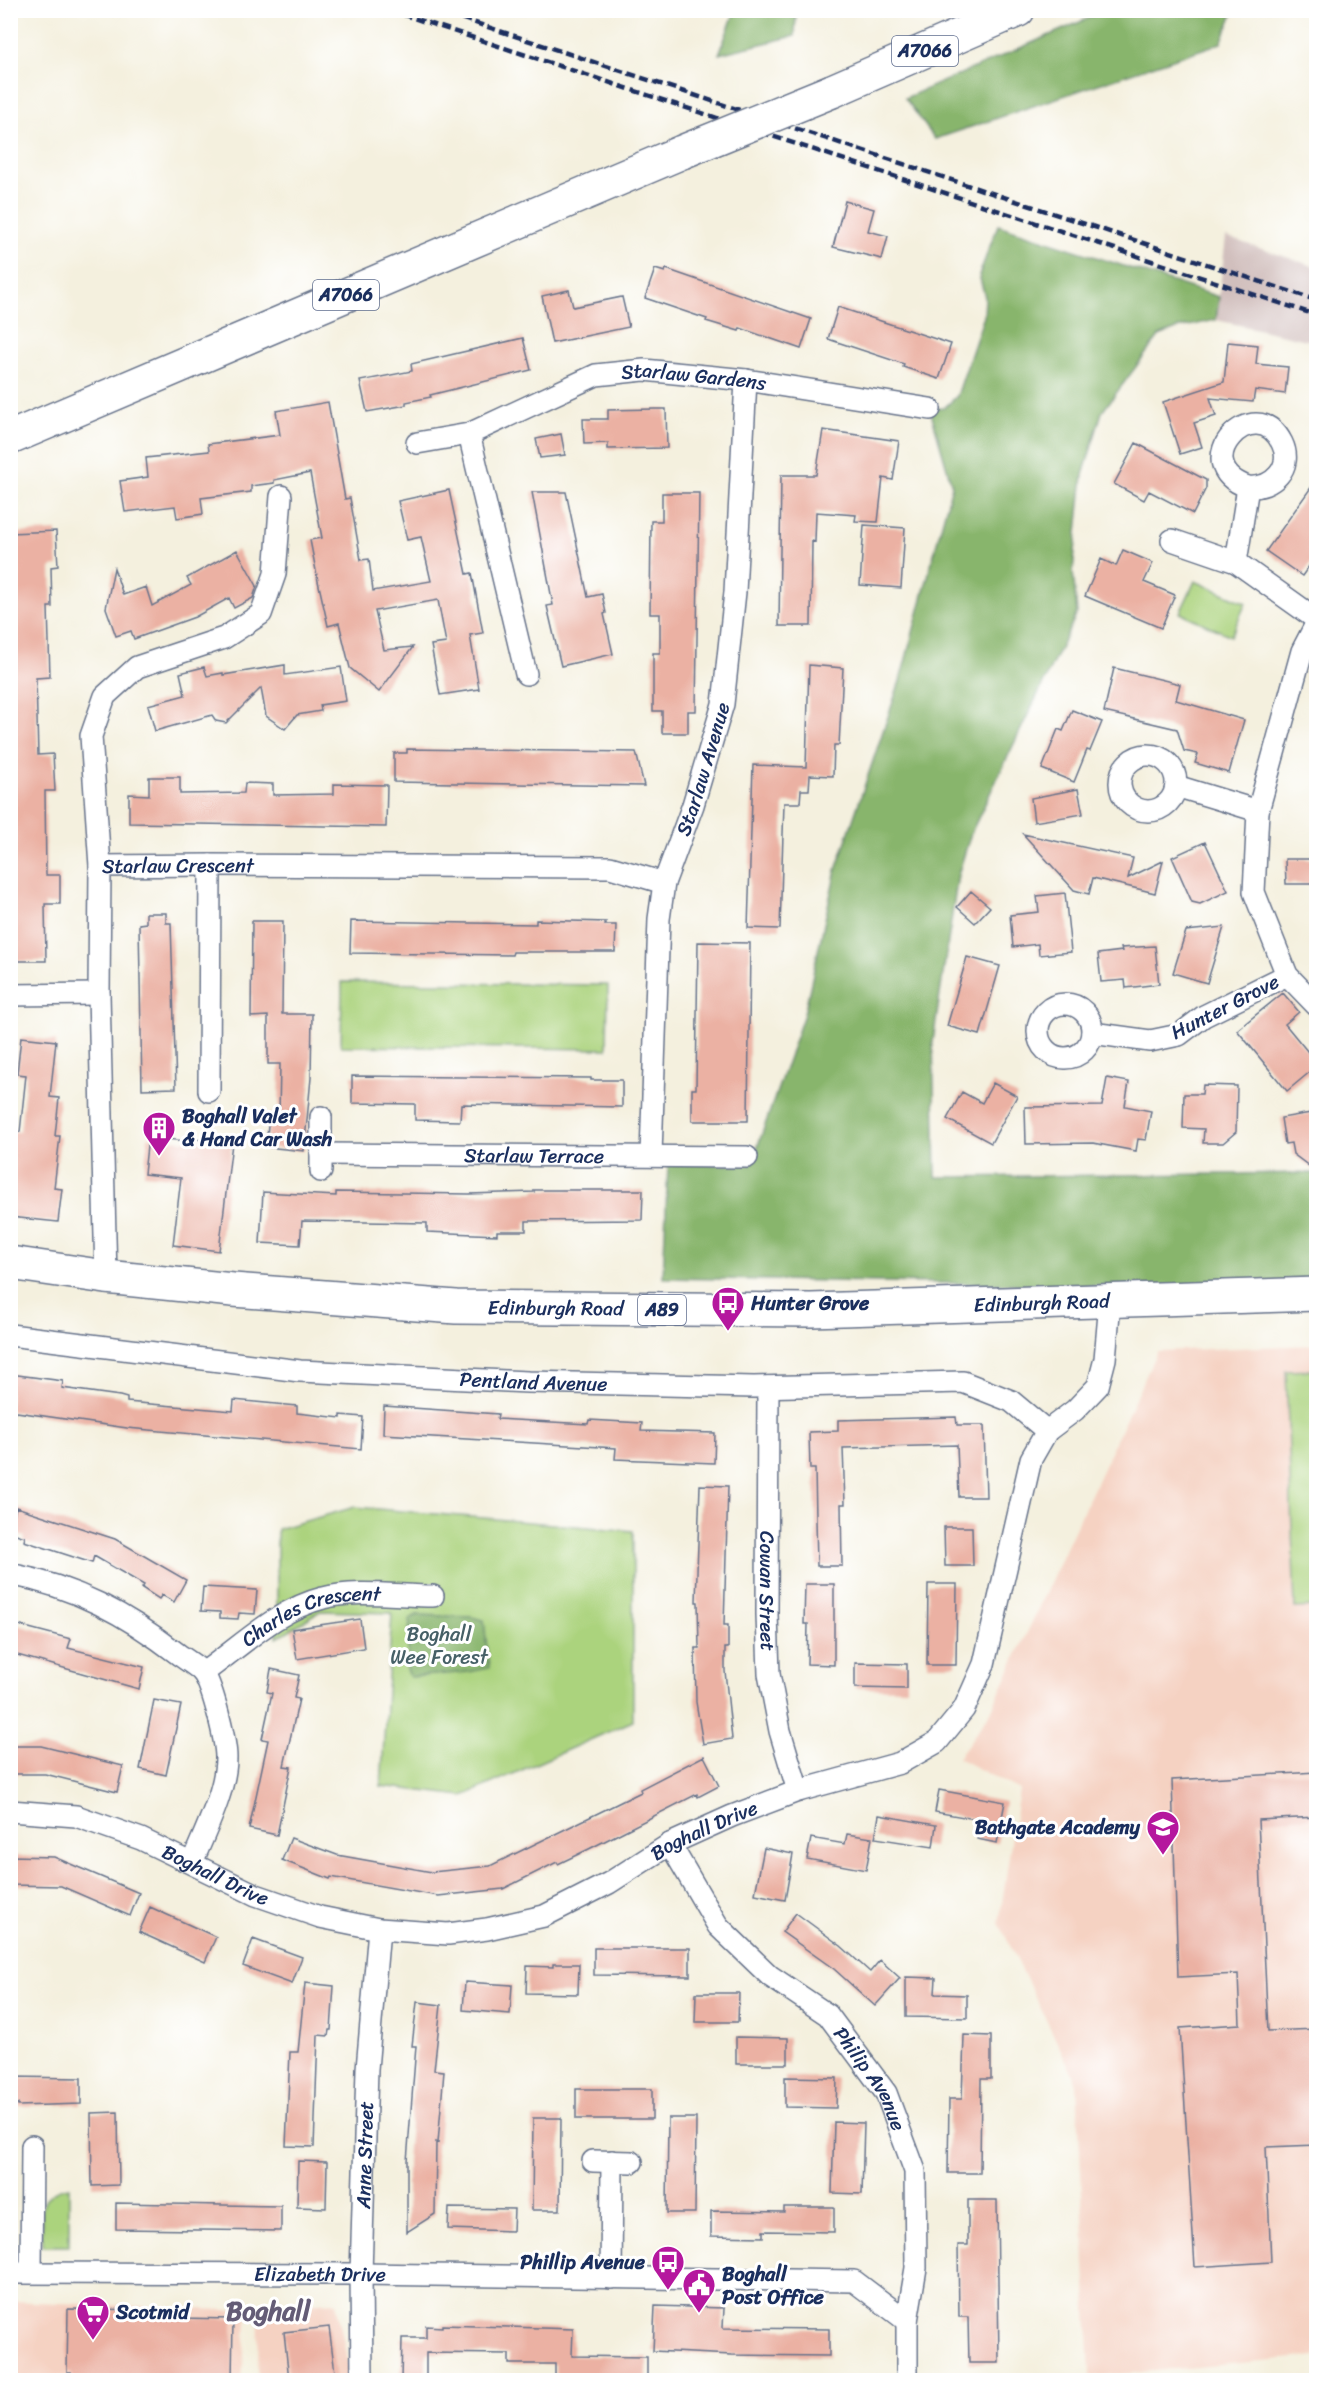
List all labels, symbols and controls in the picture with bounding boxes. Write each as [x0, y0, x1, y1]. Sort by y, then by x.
road number: A7066 [892, 36, 958, 66]
road number: A7066 [313, 280, 379, 310]
street label: Starlaw Gardens [619, 352, 770, 401]
street label: Starlaw Avenue [665, 698, 740, 841]
street label: Starlaw Crescent [102, 847, 255, 883]
street label: Hunter Grove [1164, 965, 1286, 1049]
place label: Boghall Valet & Hand Car Wash [182, 1099, 333, 1157]
building icon: Boghall Valet & Hand Car Wash [141, 1110, 177, 1157]
street label: Starlaw Terrace [464, 1138, 604, 1173]
street label: Edinburgh Road [973, 1283, 1112, 1322]
bus stop icon: Hunter Grove [710, 1285, 746, 1332]
place label: Hunter Grove [750, 1286, 870, 1321]
street label: Edinburgh Road [488, 1290, 625, 1326]
road number: A89 [638, 1295, 686, 1325]
street label: Pentland Avenue [459, 1361, 608, 1401]
street label: Cowan Street [749, 1531, 786, 1652]
street label: Charles Crescent [233, 1576, 382, 1656]
park label: Boghall Wee Forest [390, 1617, 489, 1675]
street label: Boghall Drive [643, 1790, 763, 1870]
school or university icon: Bathgate Academy [1145, 1809, 1181, 1856]
place label: Bathgate Academy [975, 1810, 1141, 1845]
street label: Boghall Drive [156, 1834, 274, 1916]
street label: Philip Avenue [824, 2019, 916, 2136]
street label: Anne Street [345, 2100, 384, 2210]
bus stop icon: Phillip Avenue [650, 2244, 686, 2291]
place label: Phillip Avenue [520, 2245, 646, 2280]
street label: Elizabeth Drive [254, 2256, 386, 2292]
place label: Boghall Post Office [722, 2257, 825, 2315]
public building icon: Boghall Post Office [681, 2267, 717, 2314]
district label: Boghall [226, 2288, 312, 2334]
supermarket icon: Scotmid [75, 2294, 111, 2341]
place label: Scotmid [115, 2295, 191, 2330]

